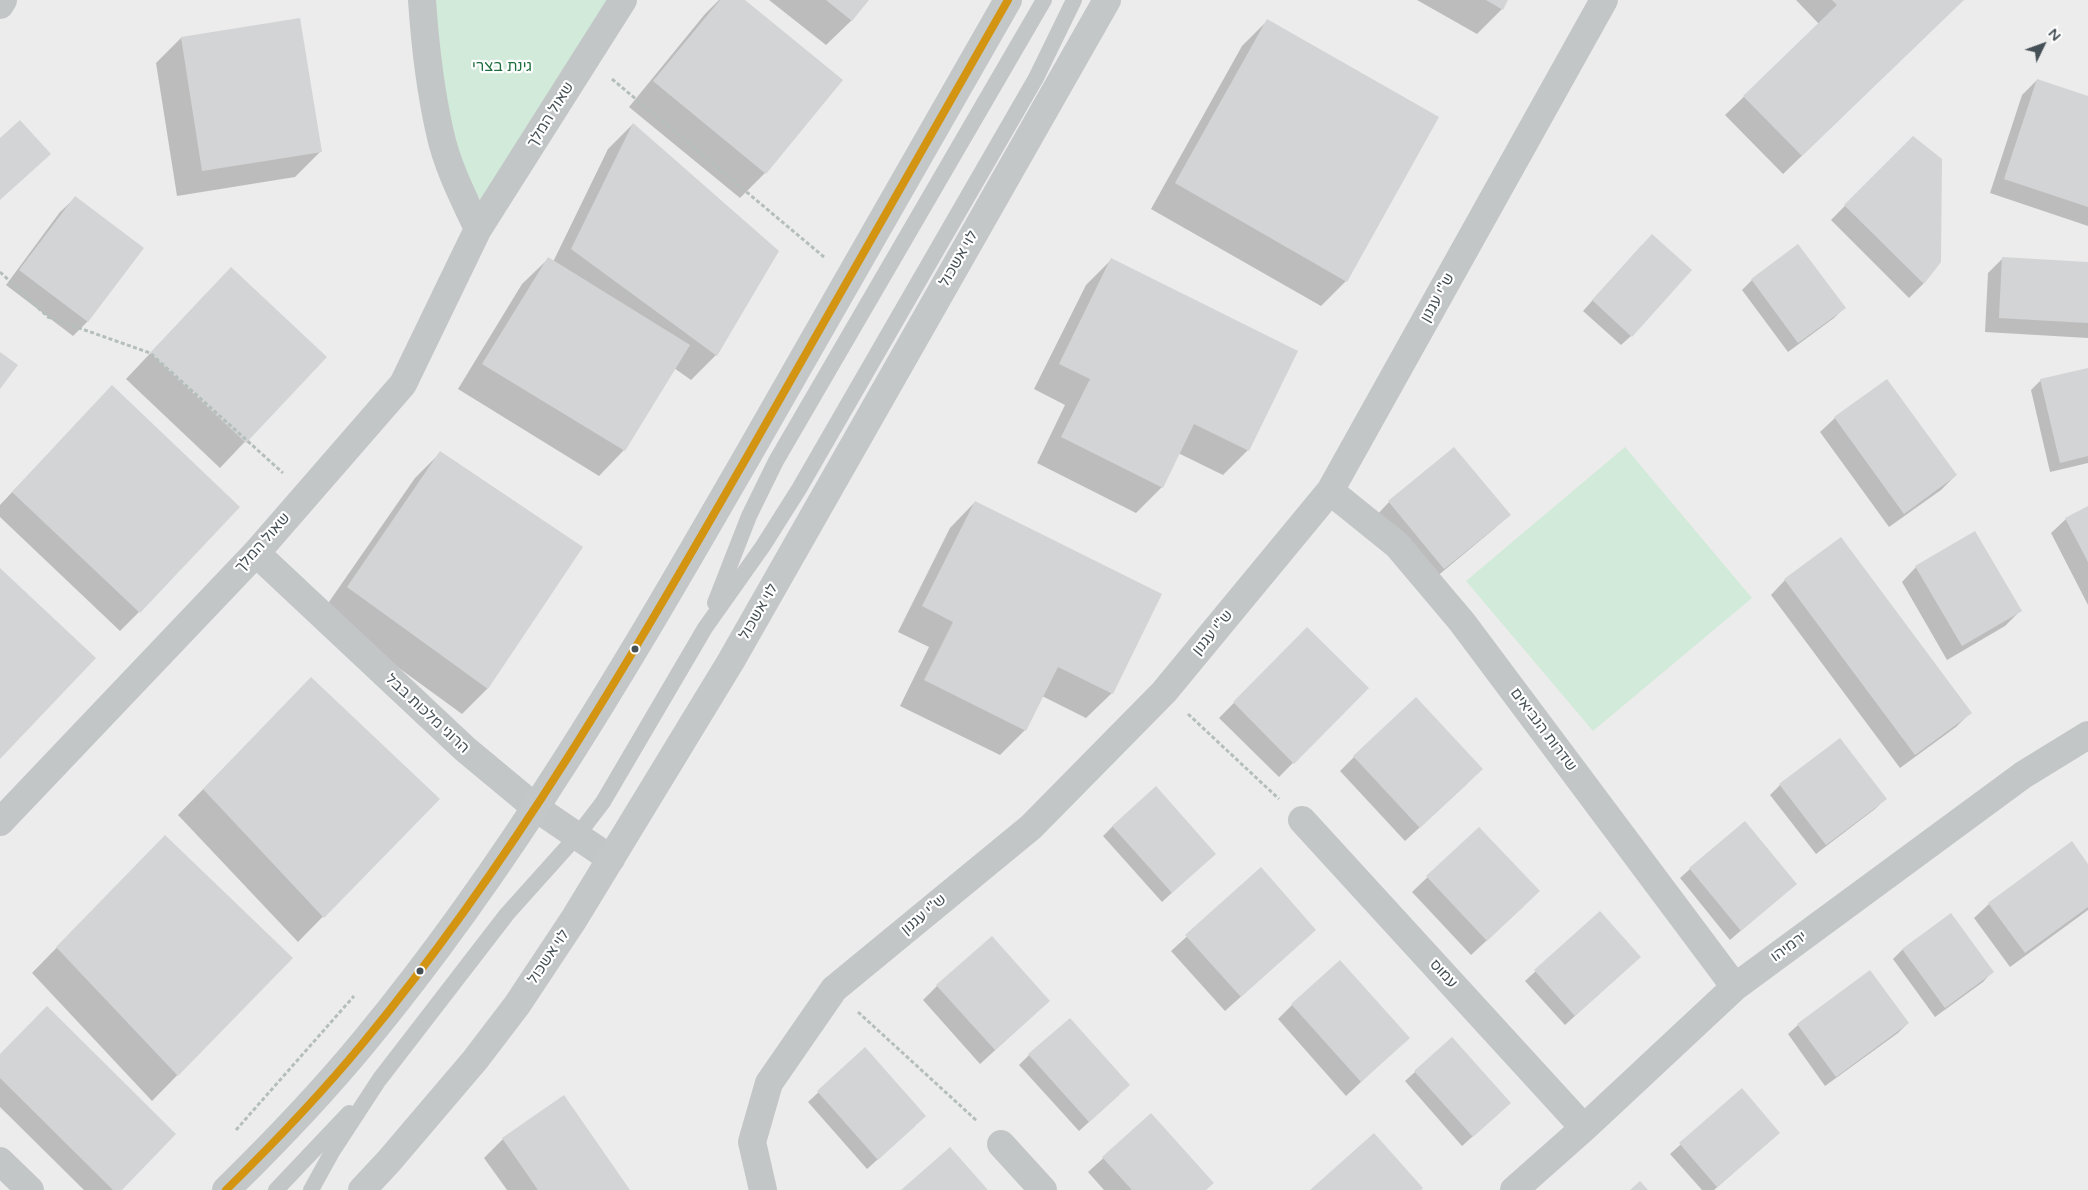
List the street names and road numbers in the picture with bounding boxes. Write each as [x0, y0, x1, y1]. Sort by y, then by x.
street label: שאול המלך [524, 79, 578, 151]
street label: לוי אשכול [936, 228, 982, 290]
street label: ש"י עגנון [1417, 270, 1459, 326]
street label: שאול המלך [232, 510, 294, 576]
street label: לוי אשכול [736, 581, 782, 643]
street label: ש"י עגנון [1189, 607, 1237, 659]
street label: הרוגי מלכות בבל [381, 671, 473, 757]
street label: שדרות הנביאים [1506, 685, 1580, 775]
street label: ש"י עגנון [898, 891, 950, 939]
street label: לוי אשכול [524, 926, 574, 988]
street label: ירמיהו [1767, 928, 1811, 966]
street label: עמוס [1425, 956, 1461, 992]

